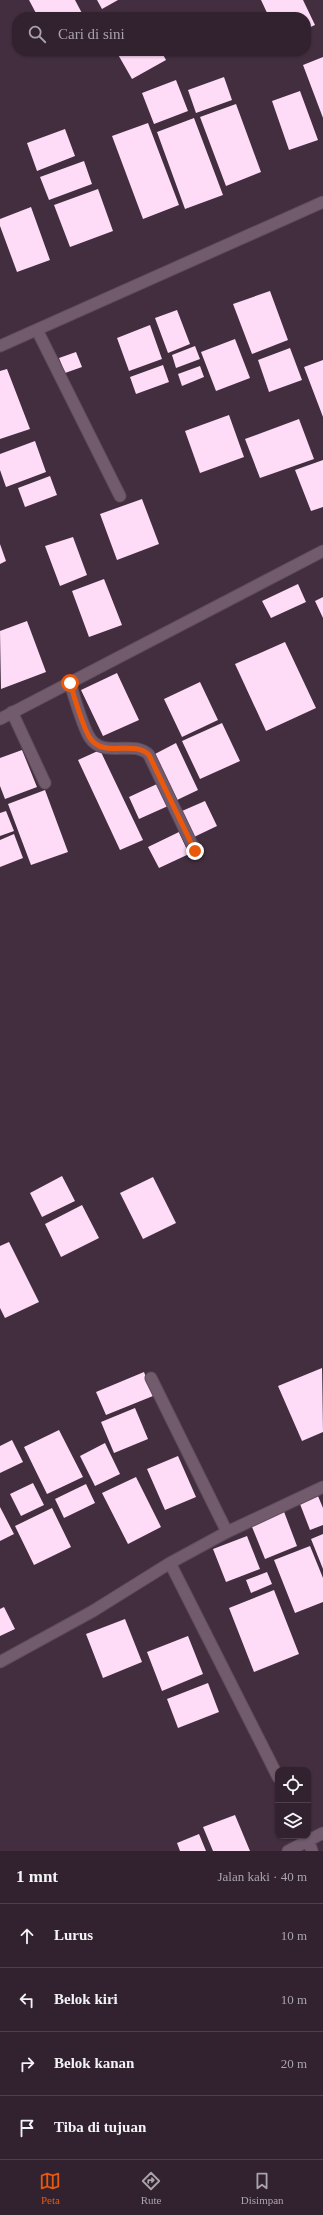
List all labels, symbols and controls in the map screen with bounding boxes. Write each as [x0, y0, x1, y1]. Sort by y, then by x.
search box [12, 12, 311, 56]
icon: search [26, 23, 48, 45]
text: Cari di sini [58, 26, 125, 42]
route start [61, 674, 79, 692]
route end [186, 842, 204, 860]
map controls [275, 1767, 311, 1839]
button: locate [275, 1767, 311, 1803]
button: layers [275, 1803, 311, 1839]
text: 1 mnt [16, 1867, 58, 1886]
text: Jalan kaki · 40 m [217, 1869, 307, 1884]
icon: ahead [16, 1925, 38, 1947]
text: Lurus [54, 1927, 93, 1943]
text: 10 m [281, 1928, 307, 1943]
icon: left [16, 1989, 38, 2011]
text: Belok kiri [54, 1991, 118, 2007]
text: 10 m [281, 1992, 307, 2007]
icon: right [16, 2053, 38, 2075]
text: Belok kanan [54, 2055, 134, 2071]
text: 20 m [281, 2056, 307, 2071]
icon: arrive [16, 2117, 38, 2139]
text: Tiba di tujuan [54, 2119, 146, 2135]
tab: Peta [39, 2170, 61, 2206]
tab: Rute [140, 2170, 162, 2206]
tab: Disimpan [241, 2170, 284, 2206]

